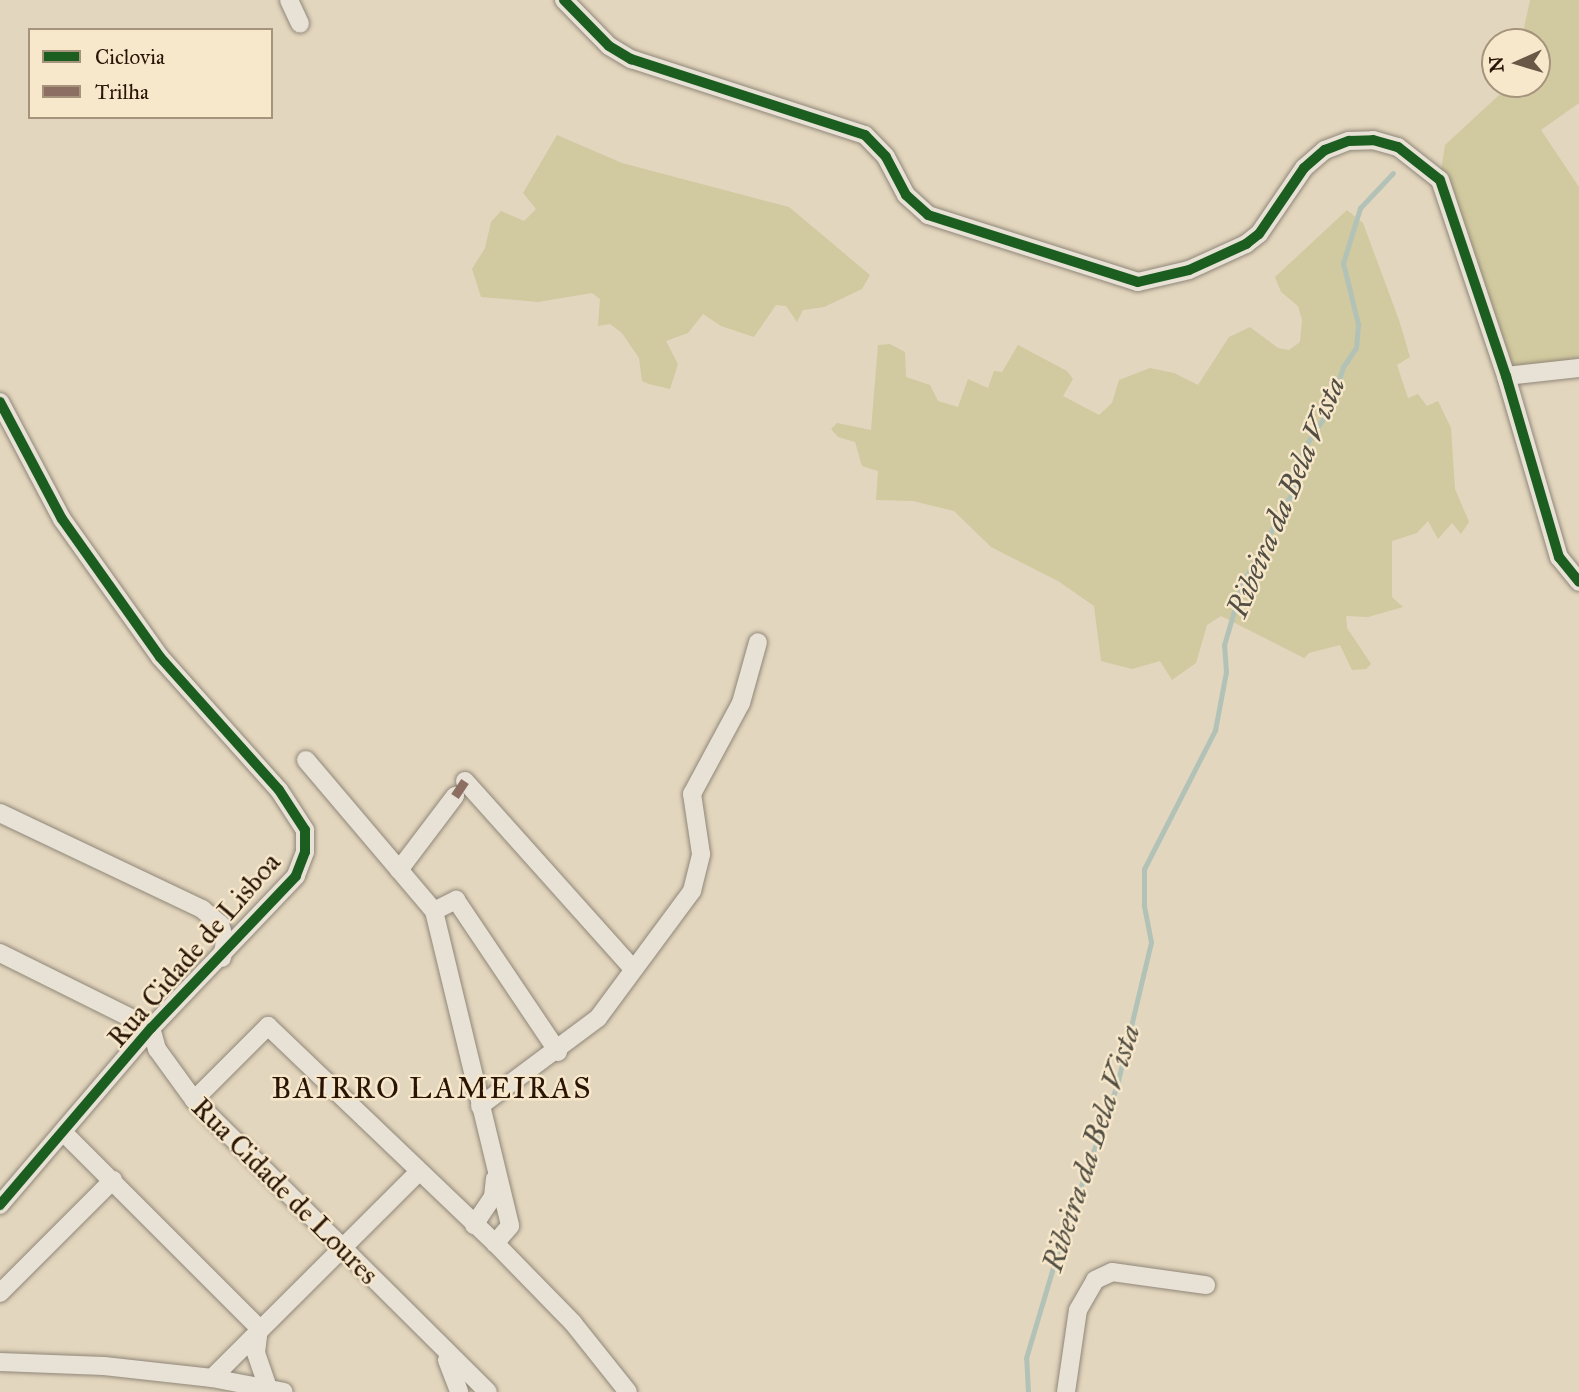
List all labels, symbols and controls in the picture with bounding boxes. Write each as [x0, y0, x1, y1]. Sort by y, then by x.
legend [28, 28, 273, 119]
north arrow [1481, 28, 1551, 98]
text: Ciclovia [95, 44, 165, 70]
text: N [1485, 56, 1509, 73]
text: Trilha [95, 79, 149, 105]
water label: Ribeira da Bela Vista [1219, 372, 1353, 622]
street label: Rua Cidade de Lisboa [100, 846, 288, 1054]
water label: Ribeira da Bela Vista [1034, 1020, 1148, 1276]
district label: BAIRRO LAMEIRAS [273, 1070, 591, 1106]
street label: Rua Cidade de Loures [185, 1091, 385, 1291]

